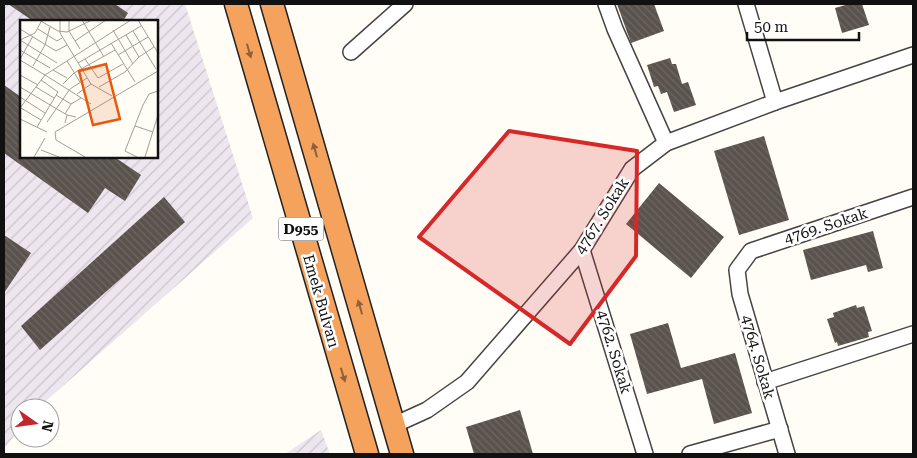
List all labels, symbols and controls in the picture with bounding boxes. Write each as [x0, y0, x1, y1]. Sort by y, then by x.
scale bar [747, 10, 860, 42]
text: 50 m [754, 18, 789, 36]
inset map [20, 20, 158, 158]
one-way arrow [246, 43, 254, 58]
one-way arrow [311, 143, 319, 158]
street label: 4767. Sokak [571, 174, 633, 258]
street label: 4769. Sokak [782, 204, 870, 248]
road number: D955 [278, 218, 324, 240]
street label: Emek Bulvarı [299, 252, 343, 350]
one-way arrow [355, 299, 363, 314]
street label: 4762. Sokak [593, 308, 635, 397]
street label: 4764. Sokak [737, 313, 779, 402]
one-way arrow [339, 368, 347, 383]
north arrow [10, 398, 60, 448]
text: N [38, 419, 57, 434]

